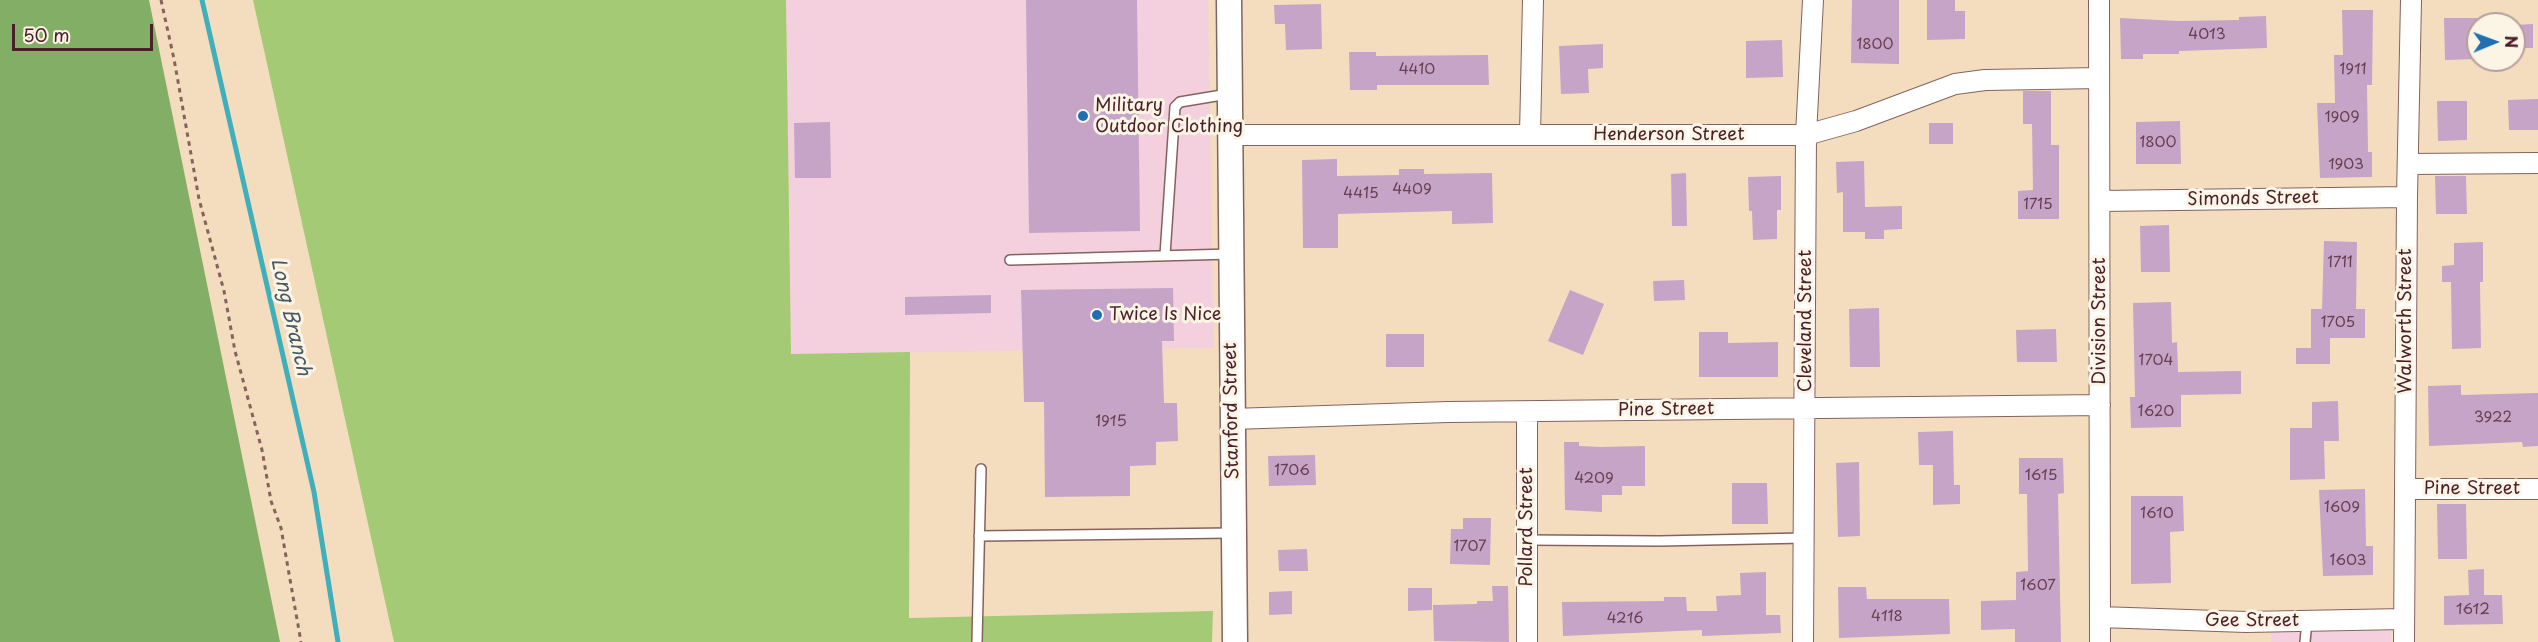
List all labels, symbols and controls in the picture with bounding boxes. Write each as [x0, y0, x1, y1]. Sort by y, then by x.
scale bar [15, 12, 156, 50]
north arrow [2466, 12, 2526, 72]
text: 50 m [23, 21, 70, 48]
house number: 4013 [2188, 26, 2226, 44]
text: N [2500, 35, 2524, 48]
house number: 1800 [1856, 36, 1894, 54]
house number: 4410 [1399, 61, 1435, 79]
house number: 1911 [2339, 61, 2367, 79]
place label: Military Outdoor Clothing [1095, 95, 1243, 138]
marker: Military Outdoor Clothing [1076, 109, 1090, 123]
house number: 1909 [2324, 109, 2360, 127]
street label: Henderson Street [1593, 124, 1745, 146]
house number: 1800 [2139, 134, 2177, 152]
house number: 1903 [2328, 156, 2364, 174]
house number: 4409 [1392, 181, 1432, 199]
house number: 4415 [1343, 185, 1379, 203]
street label: Simonds Street [2187, 187, 2319, 211]
house number: 1715 [2023, 196, 2053, 214]
street label: Walworth Street [2395, 248, 2417, 394]
street label: Cleveland Street [1795, 250, 1817, 392]
house number: 1711 [2327, 254, 2353, 272]
water label: Long Branch [265, 256, 315, 378]
street label: Division Street [2089, 257, 2111, 385]
place label: Twice Is Nice [1109, 304, 1221, 326]
marker: Twice Is Nice [1090, 308, 1104, 322]
house number: 1705 [2321, 314, 2355, 332]
street label: Stanford Street [1220, 342, 1244, 480]
house number: 1704 [2139, 352, 2173, 370]
street label: Pine Street [1618, 398, 1714, 422]
house number: 1620 [2138, 403, 2174, 421]
house number: 3922 [2474, 409, 2512, 427]
house number: 1915 [1095, 413, 1127, 431]
house number: 1706 [1274, 462, 1310, 480]
street label: Pollard Street [1516, 467, 1538, 587]
house number: 1615 [2025, 467, 2057, 485]
house number: 4209 [1574, 470, 1614, 488]
street label: Pine Street [2424, 478, 2520, 500]
house number: 1609 [2324, 499, 2360, 517]
house number: 1610 [2140, 505, 2174, 523]
house number: 1707 [1453, 538, 1487, 556]
house number: 1603 [2330, 552, 2366, 570]
house number: 1607 [2020, 577, 2056, 595]
house number: 1612 [2456, 601, 2490, 619]
house number: 4118 [1871, 608, 1903, 626]
house number: 4216 [1607, 610, 1643, 628]
street label: Gee Street [2205, 610, 2299, 632]

